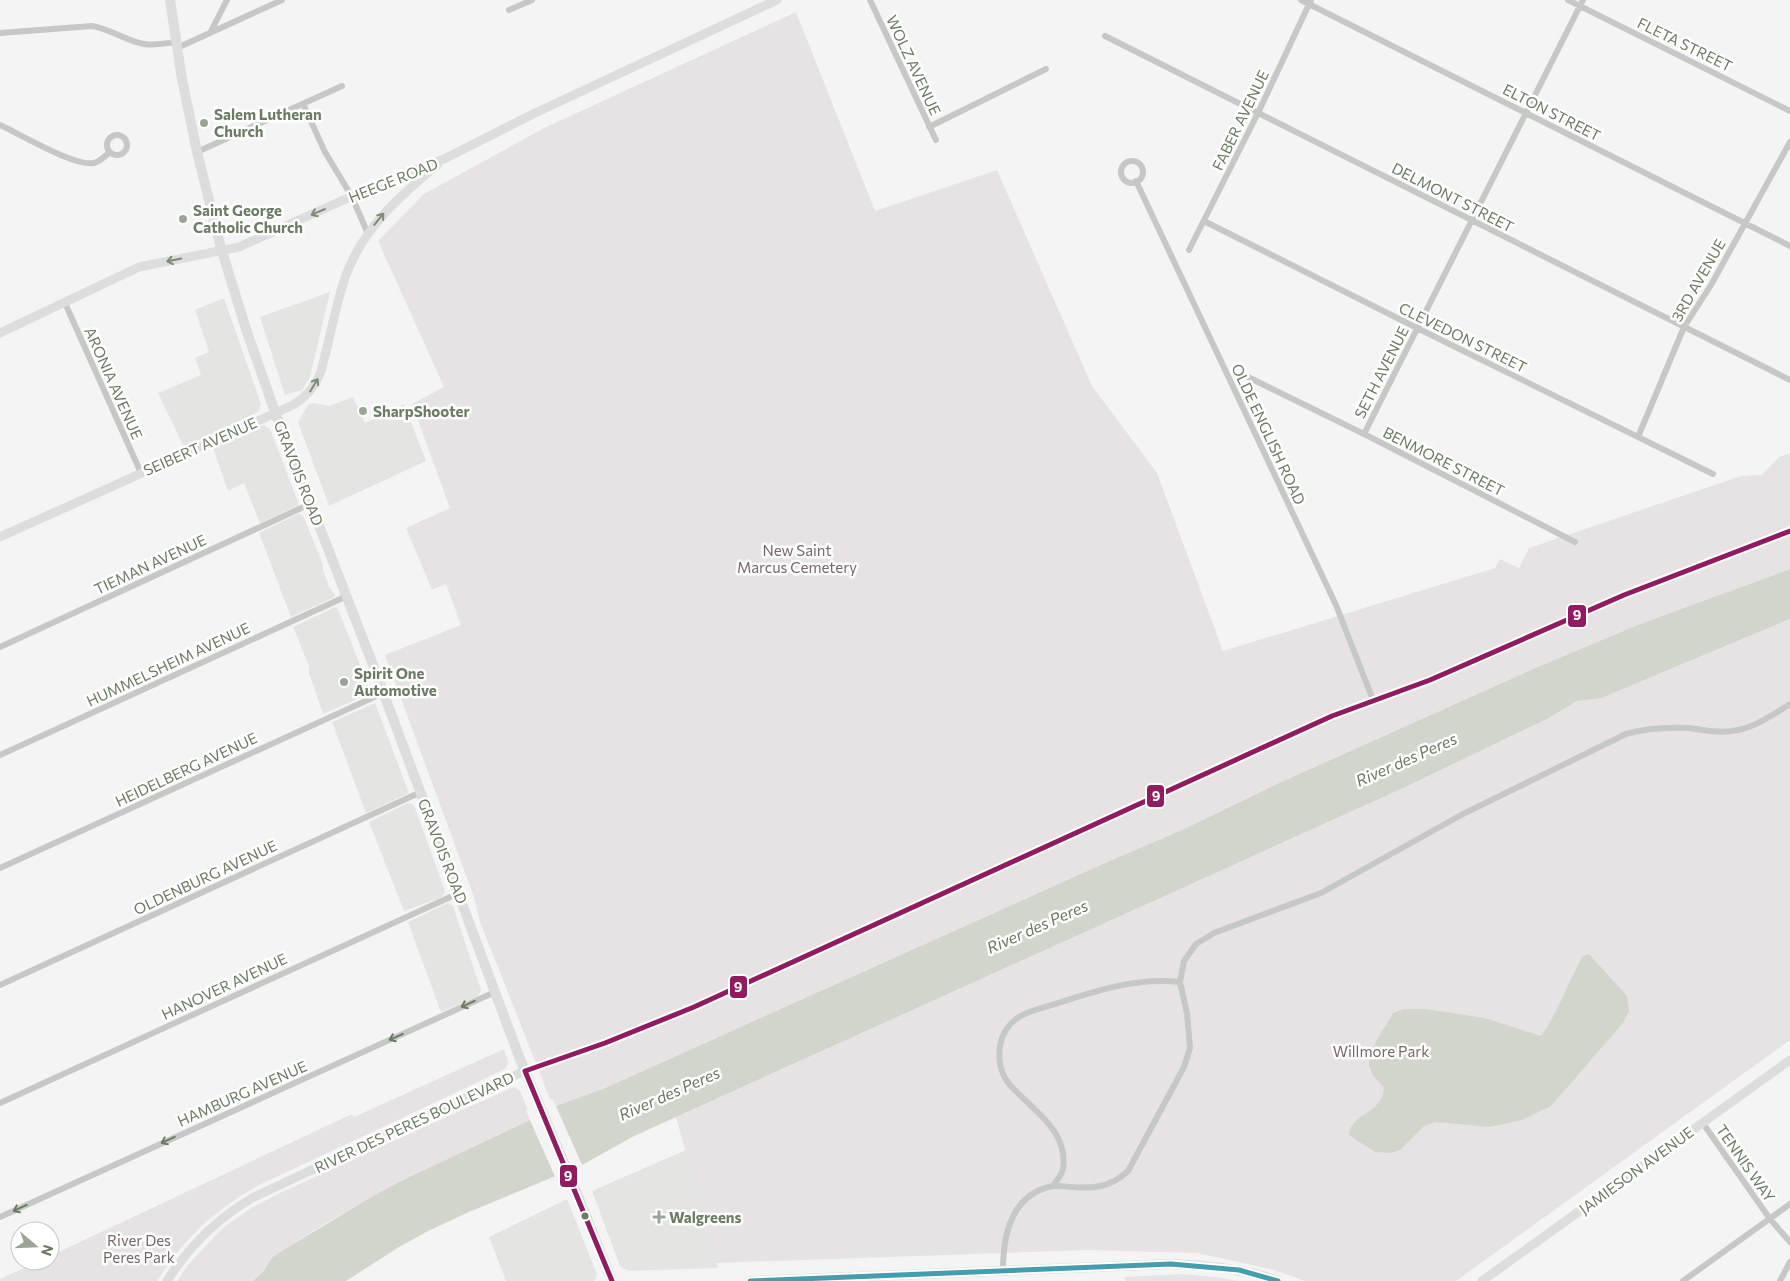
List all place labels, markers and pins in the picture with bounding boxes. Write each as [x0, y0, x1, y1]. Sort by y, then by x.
place label: Salem Lutheran Church [214, 105, 322, 140]
marker: Salem Lutheran Church [198, 117, 210, 129]
place label: Saint George Catholic Church [193, 201, 303, 236]
marker: Saint George Catholic Church [177, 213, 189, 225]
place label: SharpShooter [373, 402, 470, 420]
marker: SharpShooter [357, 405, 369, 417]
place label: Spirit One Automotive [354, 664, 437, 699]
marker: Spirit One Automotive [338, 676, 350, 688]
place label: Walgreens [669, 1208, 742, 1226]
unlabelled marker [580, 1211, 590, 1221]
marker: Walgreens [653, 1211, 665, 1223]

